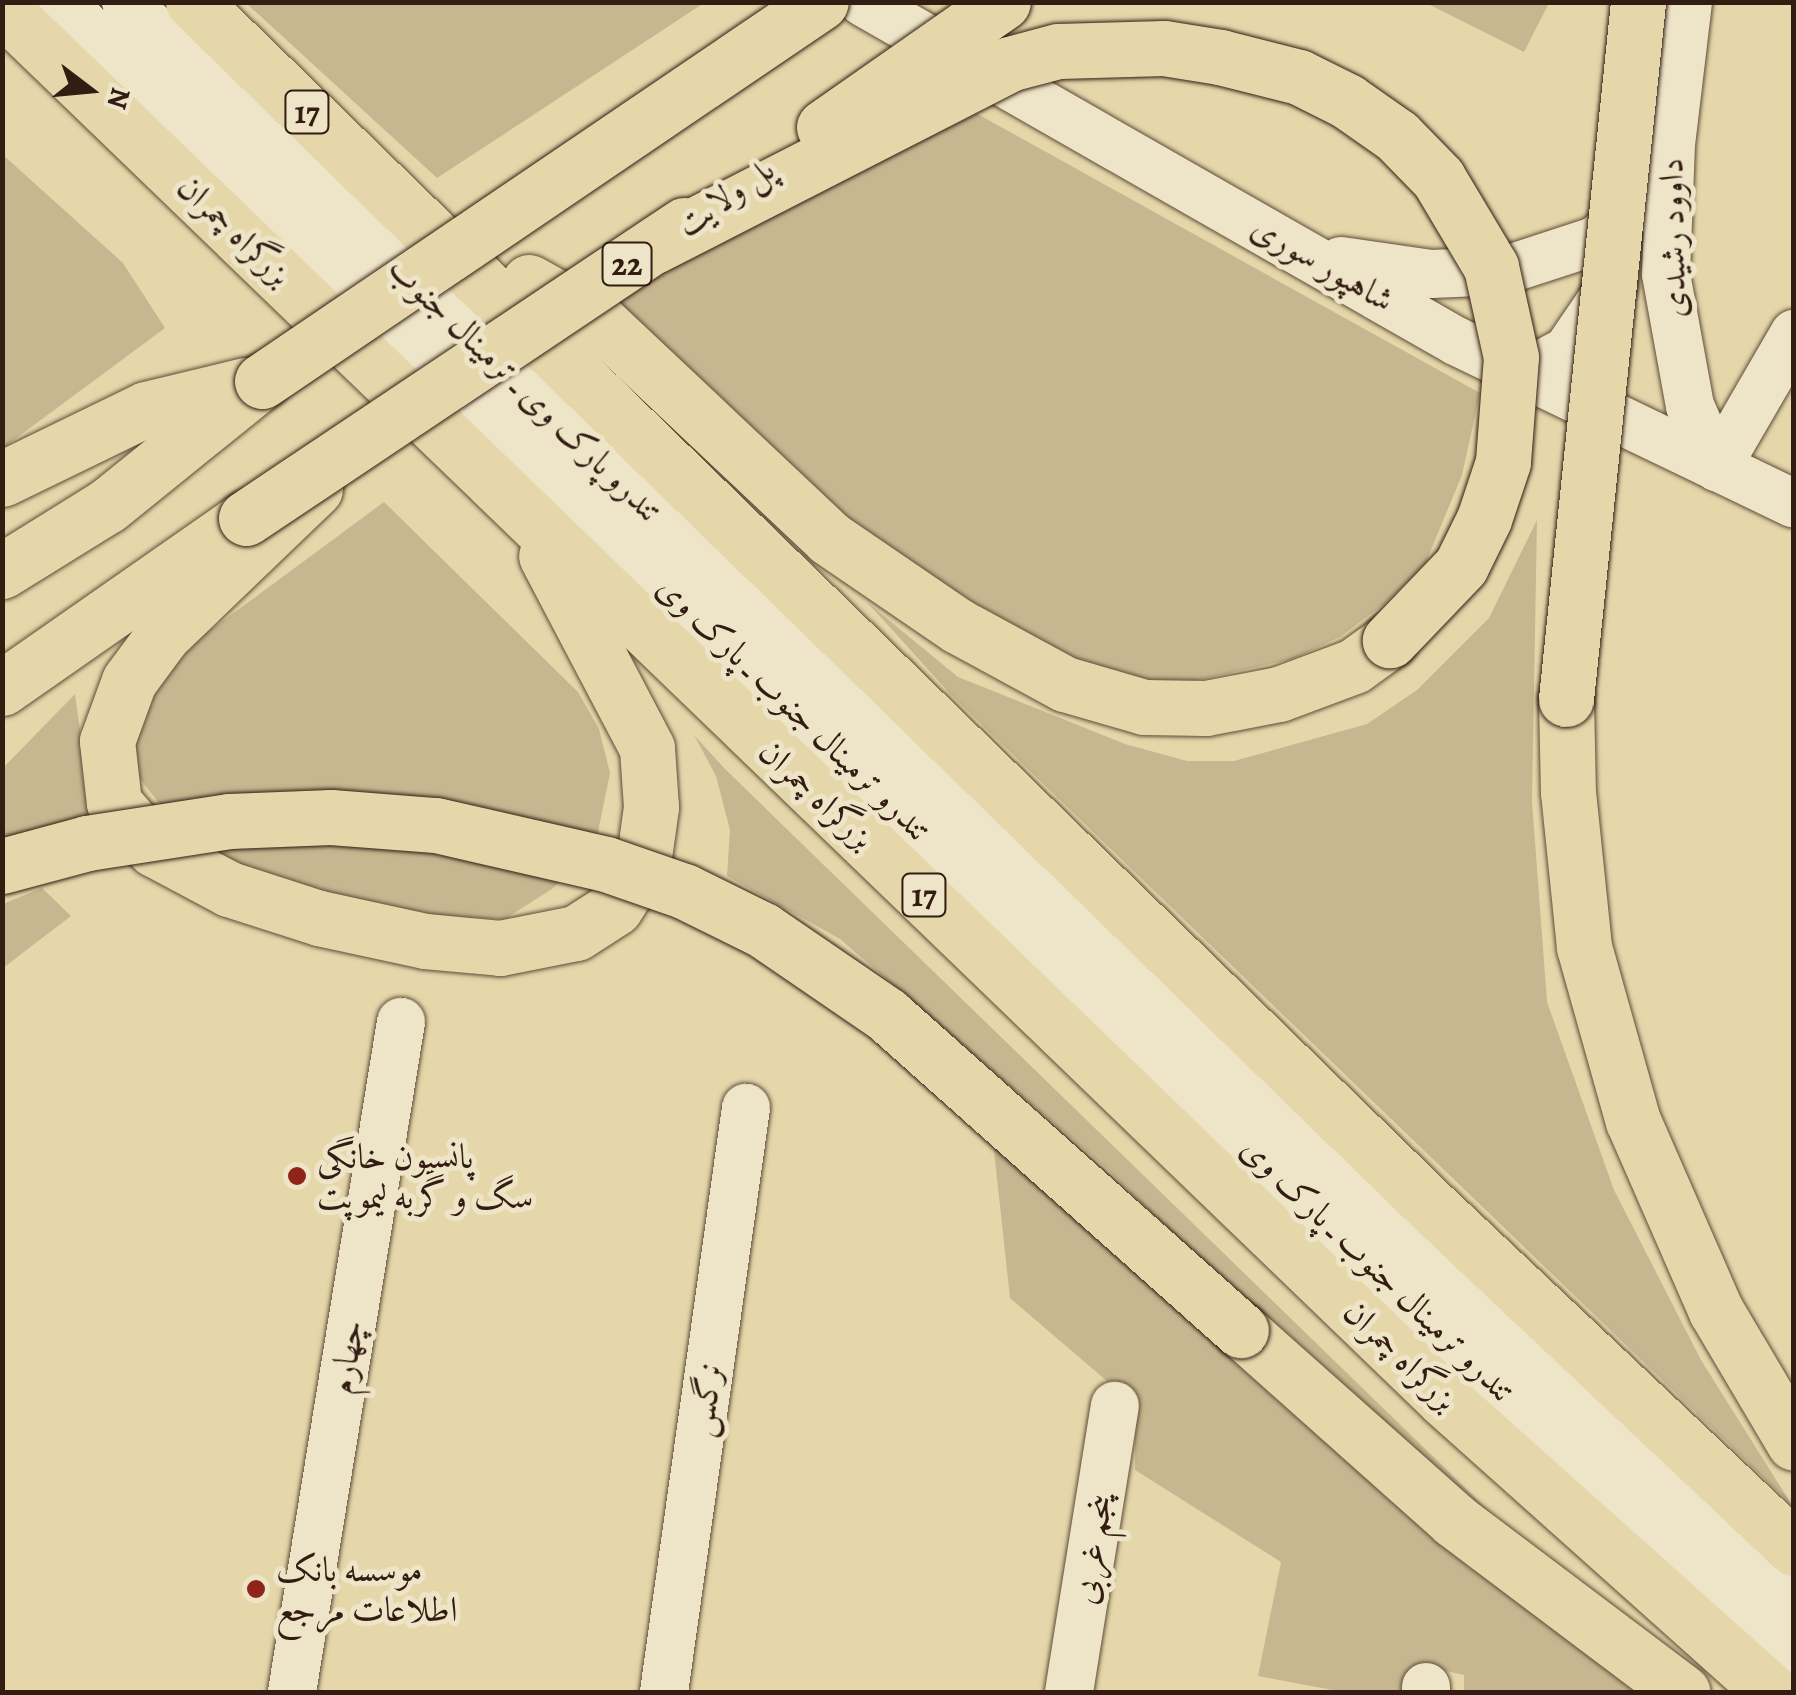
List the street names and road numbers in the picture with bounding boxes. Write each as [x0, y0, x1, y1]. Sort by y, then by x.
road number: 17 [282, 85, 332, 139]
street label: پل ولایت [668, 147, 782, 245]
street label: داوود رشیدی [1650, 158, 1694, 318]
street label: بزرگراه چمران [169, 165, 301, 295]
street label: شاهپور سوری [1244, 205, 1402, 321]
road number: 22 [600, 237, 654, 291]
street label: تندرو پارک وی ـ ترمینال جنوب [380, 247, 672, 531]
street label: تندرو ترمینال جنوب ـ پارک وی [649, 566, 941, 850]
street label: بزرگراه چمران [751, 730, 883, 858]
road number: 17 [899, 868, 949, 922]
street label: تندرو ترمینال جنوب ـ پارک وی [1233, 1127, 1525, 1411]
street label: بزرگراه چمران [1335, 1290, 1467, 1420]
street label: چهارم [319, 1317, 373, 1397]
street label: نرگس [679, 1360, 731, 1440]
street label: پنجم غربی [1063, 1491, 1121, 1607]

